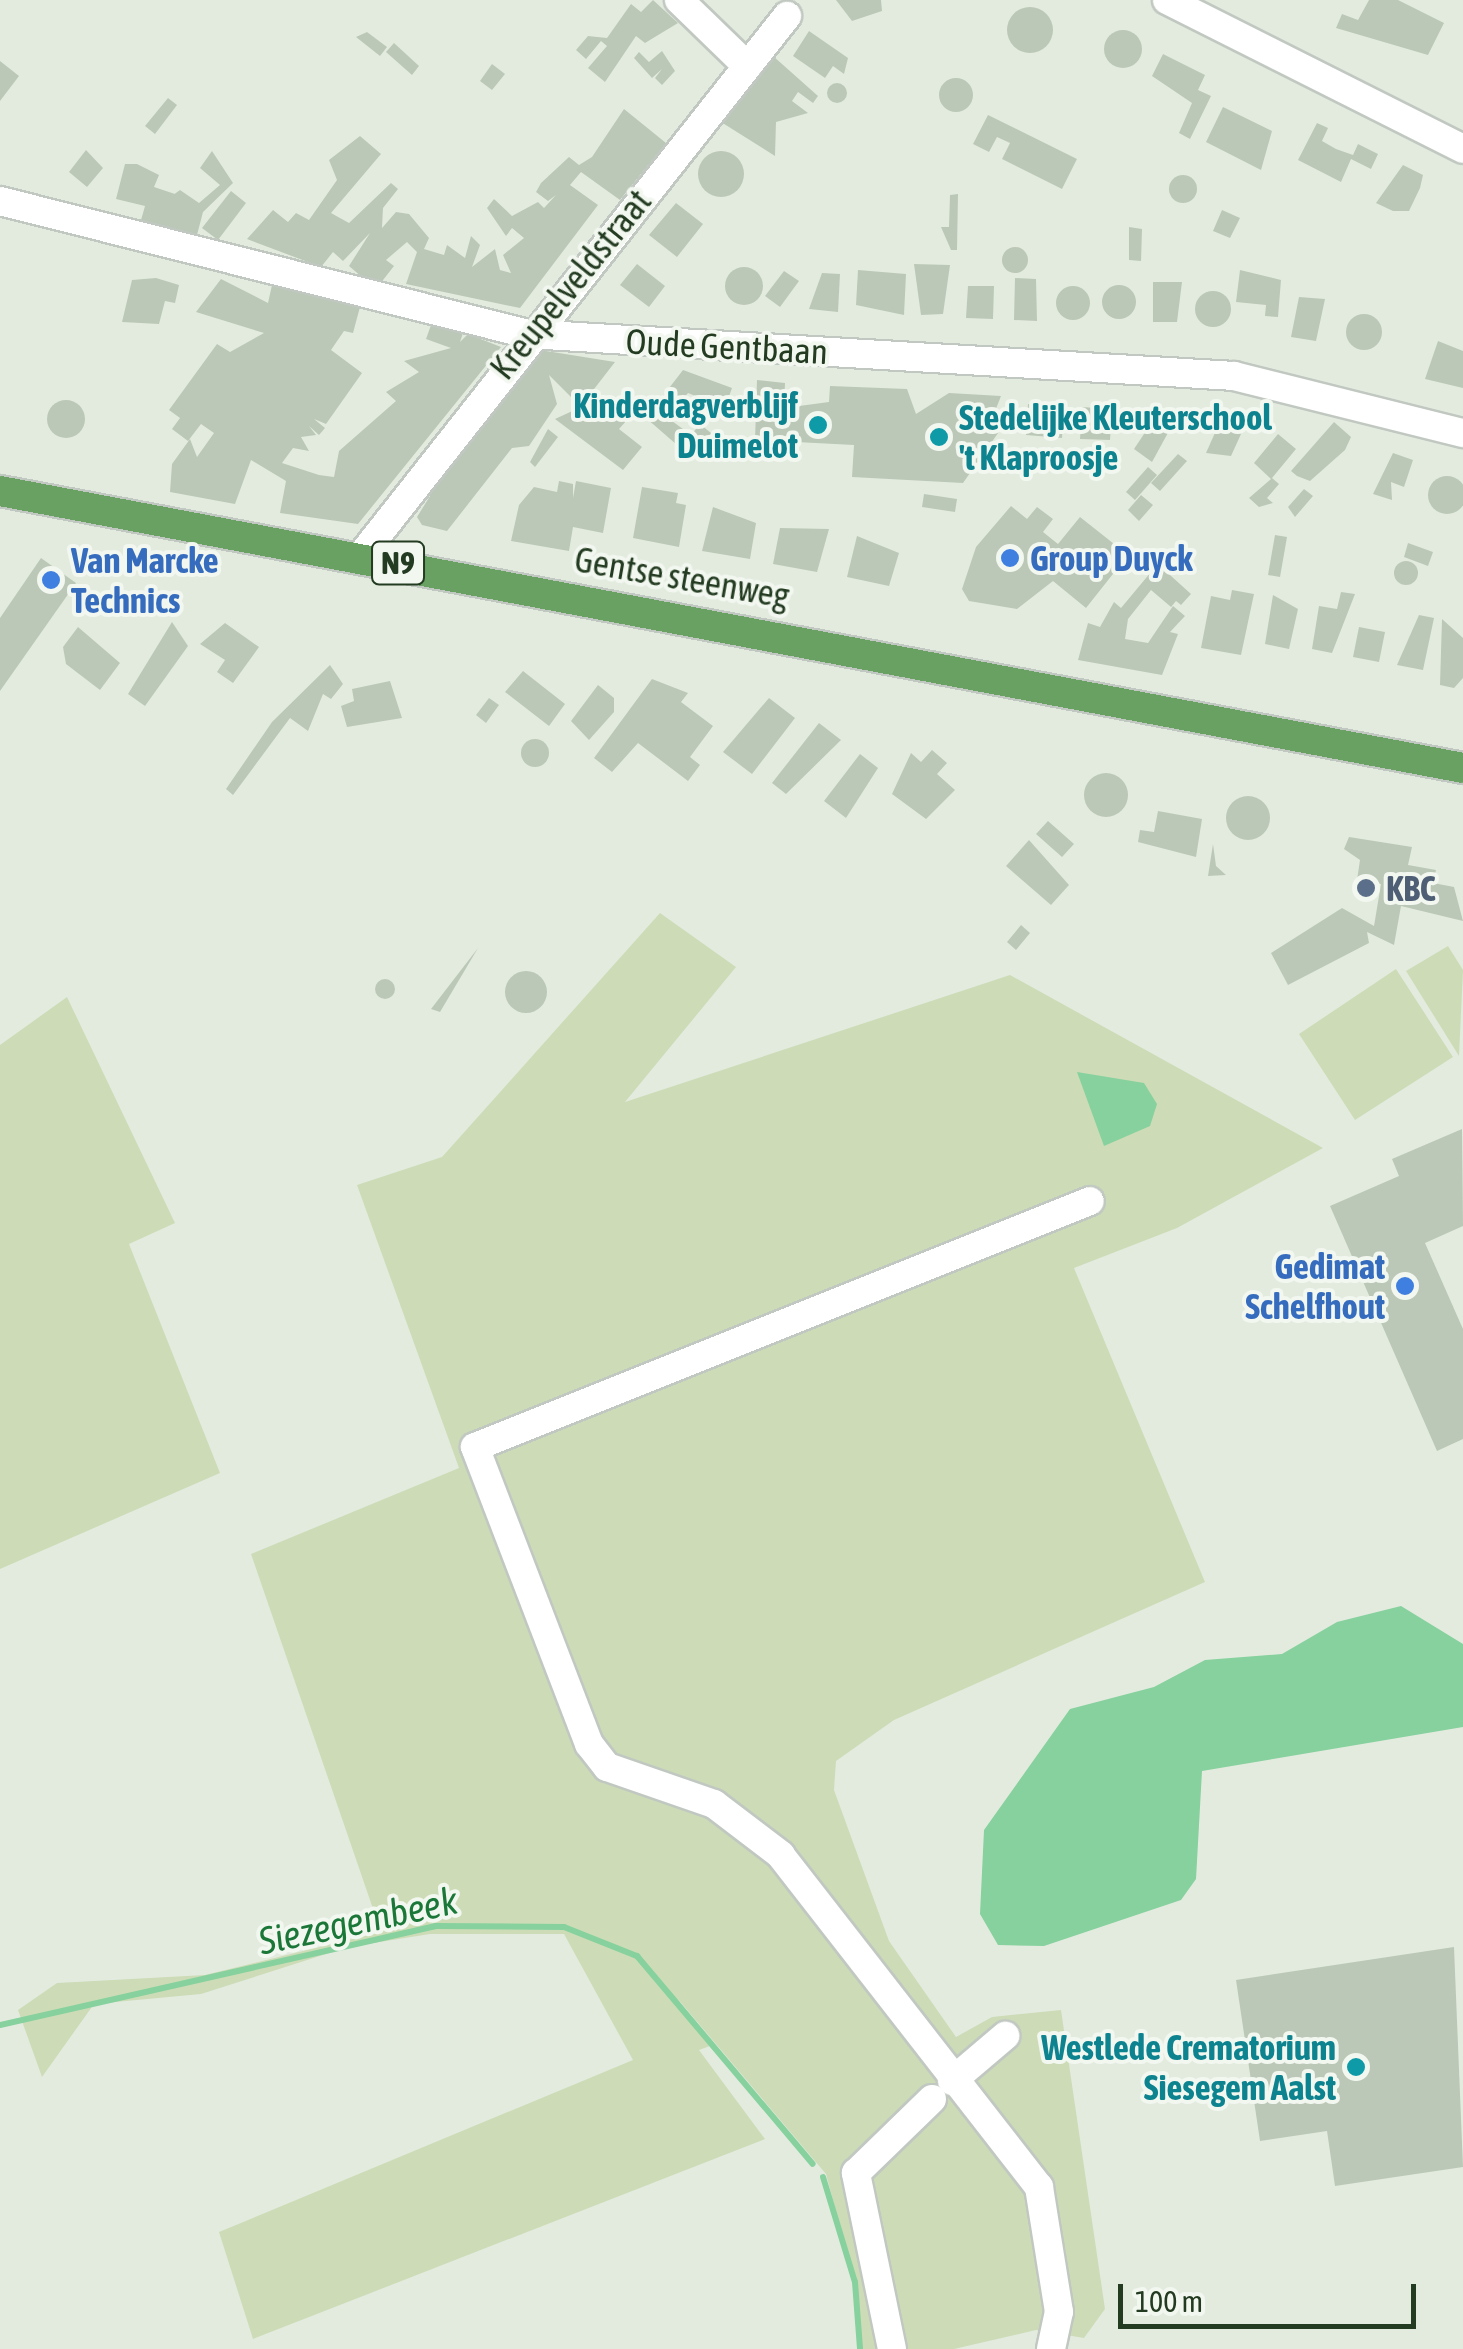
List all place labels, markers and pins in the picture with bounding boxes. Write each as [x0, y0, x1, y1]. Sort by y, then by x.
place label: Kinderdagverblijf Duimelot [573, 384, 798, 466]
place label: Stedelijke Kleuterschool 't Klaproosje [959, 396, 1272, 478]
marker: Kinderdagverblijf Duimelot [807, 414, 829, 436]
marker: Stedelijke Kleuterschool 't Klaproosje [928, 426, 950, 448]
place label: Group Duyck [1030, 537, 1193, 579]
place label: Van Marcke Technics [71, 539, 219, 621]
marker: Group Duyck [999, 547, 1021, 569]
marker: Van Marcke Technics [40, 569, 62, 591]
place label: KBC [1386, 867, 1435, 909]
marker: KBC [1355, 877, 1377, 899]
place label: Gedimat Schelfhout [1245, 1245, 1385, 1327]
marker: Gedimat Schelfhout [1394, 1275, 1416, 1297]
place label: Westlede Crematorium Siesegem Aalst [1041, 2026, 1336, 2108]
marker: Westlede Crematorium Siesegem Aalst [1345, 2056, 1367, 2078]

